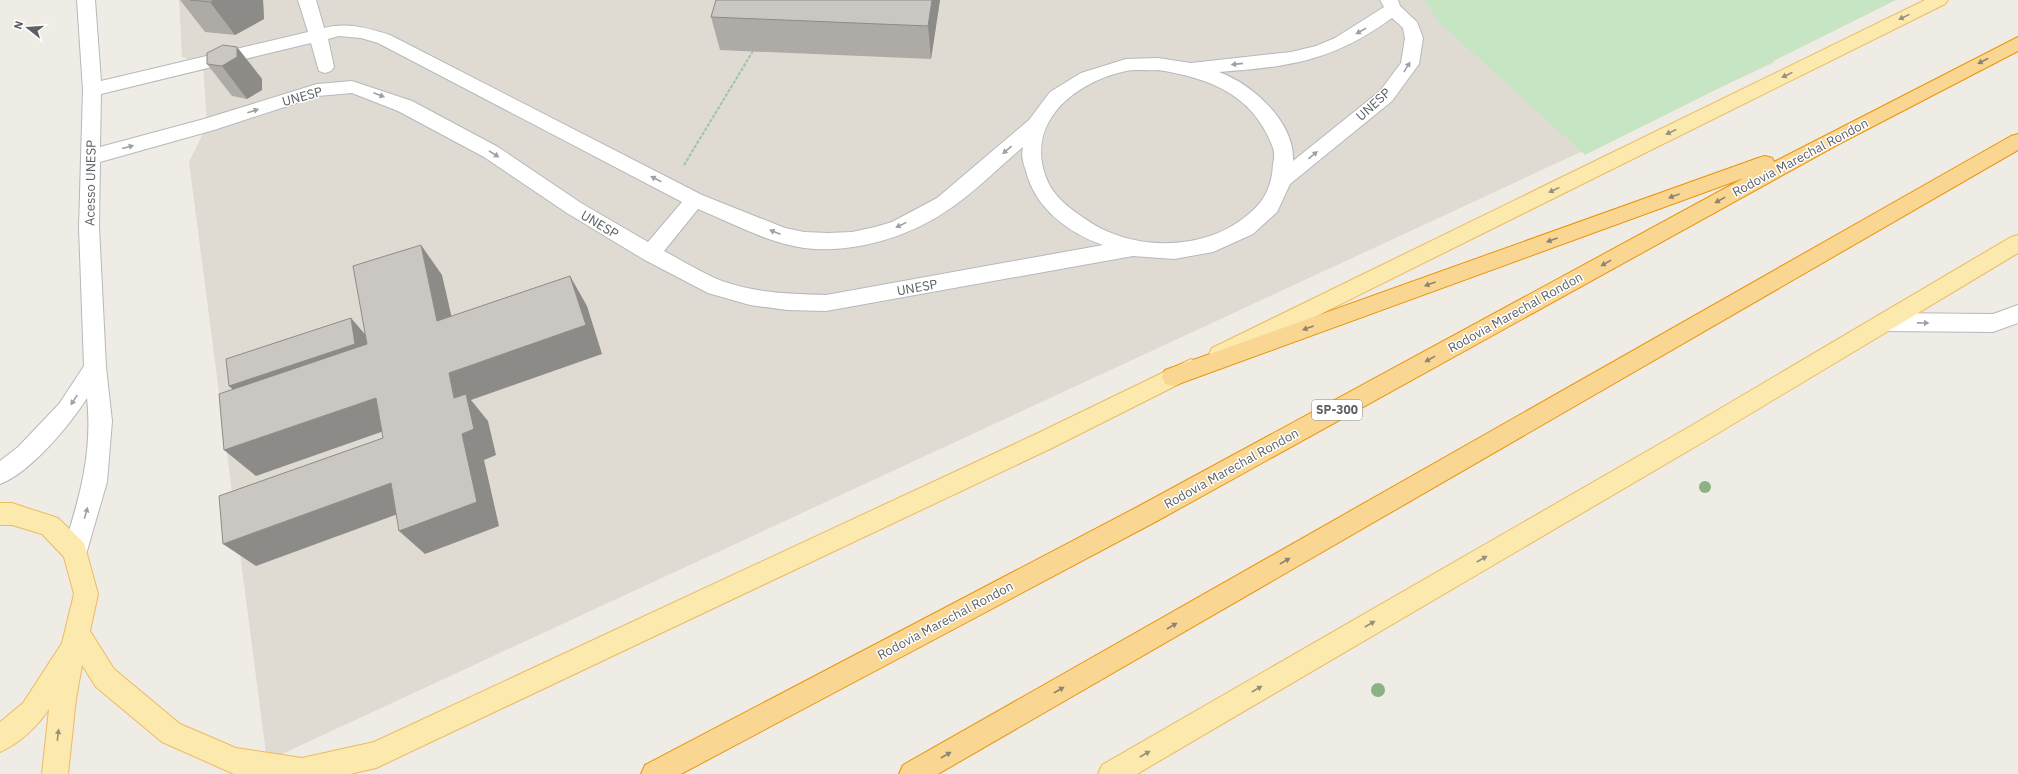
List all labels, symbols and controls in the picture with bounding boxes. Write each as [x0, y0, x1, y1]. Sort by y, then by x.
north arrow [8, 8, 48, 48]
one-way arrow [1898, 14, 1910, 20]
text: N [11, 19, 26, 31]
one-way arrow [1355, 28, 1367, 35]
one-way arrow [1978, 58, 1989, 65]
one-way arrow [1231, 61, 1243, 67]
one-way arrow [1403, 61, 1410, 73]
one-way arrow [1781, 72, 1793, 78]
street label: UNESP [280, 83, 324, 110]
street label: UNESP [1352, 84, 1394, 124]
one-way arrow [373, 93, 385, 99]
one-way arrow [247, 108, 259, 114]
street label: Rodovia Marechal Rondon [1729, 114, 1871, 201]
one-way arrow [1665, 129, 1676, 135]
street label: Acesso UNESP [81, 140, 100, 226]
one-way arrow [123, 144, 135, 150]
one-way arrow [1001, 146, 1012, 155]
one-way arrow [488, 151, 500, 158]
one-way arrow [1307, 151, 1318, 160]
one-way arrow [650, 176, 662, 183]
one-way arrow [1548, 186, 1560, 193]
one-way arrow [1668, 193, 1680, 199]
one-way arrow [1714, 197, 1725, 203]
street label: UNESP [578, 207, 622, 242]
one-way arrow [896, 222, 907, 228]
one-way arrow [768, 228, 780, 234]
one-way arrow [1546, 237, 1558, 243]
one-way arrow [1600, 259, 1611, 266]
street label: Rodovia Marechal Rondon [1445, 268, 1586, 357]
street label: UNESP [895, 276, 939, 299]
one-way arrow [1424, 282, 1436, 288]
one-way arrow [1917, 320, 1930, 326]
one-way arrow [1301, 326, 1313, 332]
one-way arrow [1424, 355, 1436, 362]
one-way arrow [70, 395, 78, 405]
road number: SP-300 [1312, 400, 1362, 420]
street label: Rodovia Marechal Rondon [1161, 424, 1302, 513]
one-way arrow [83, 507, 89, 519]
one-way arrow [1476, 556, 1488, 563]
one-way arrow [1279, 558, 1291, 565]
street label: Rodovia Marechal Rondon [874, 577, 1016, 664]
one-way arrow [1364, 621, 1376, 628]
one-way arrow [1166, 622, 1178, 629]
one-way arrow [1251, 686, 1263, 693]
one-way arrow [1053, 687, 1065, 694]
one-way arrow [55, 729, 62, 741]
one-way arrow [940, 751, 952, 758]
one-way arrow [1139, 751, 1151, 758]

